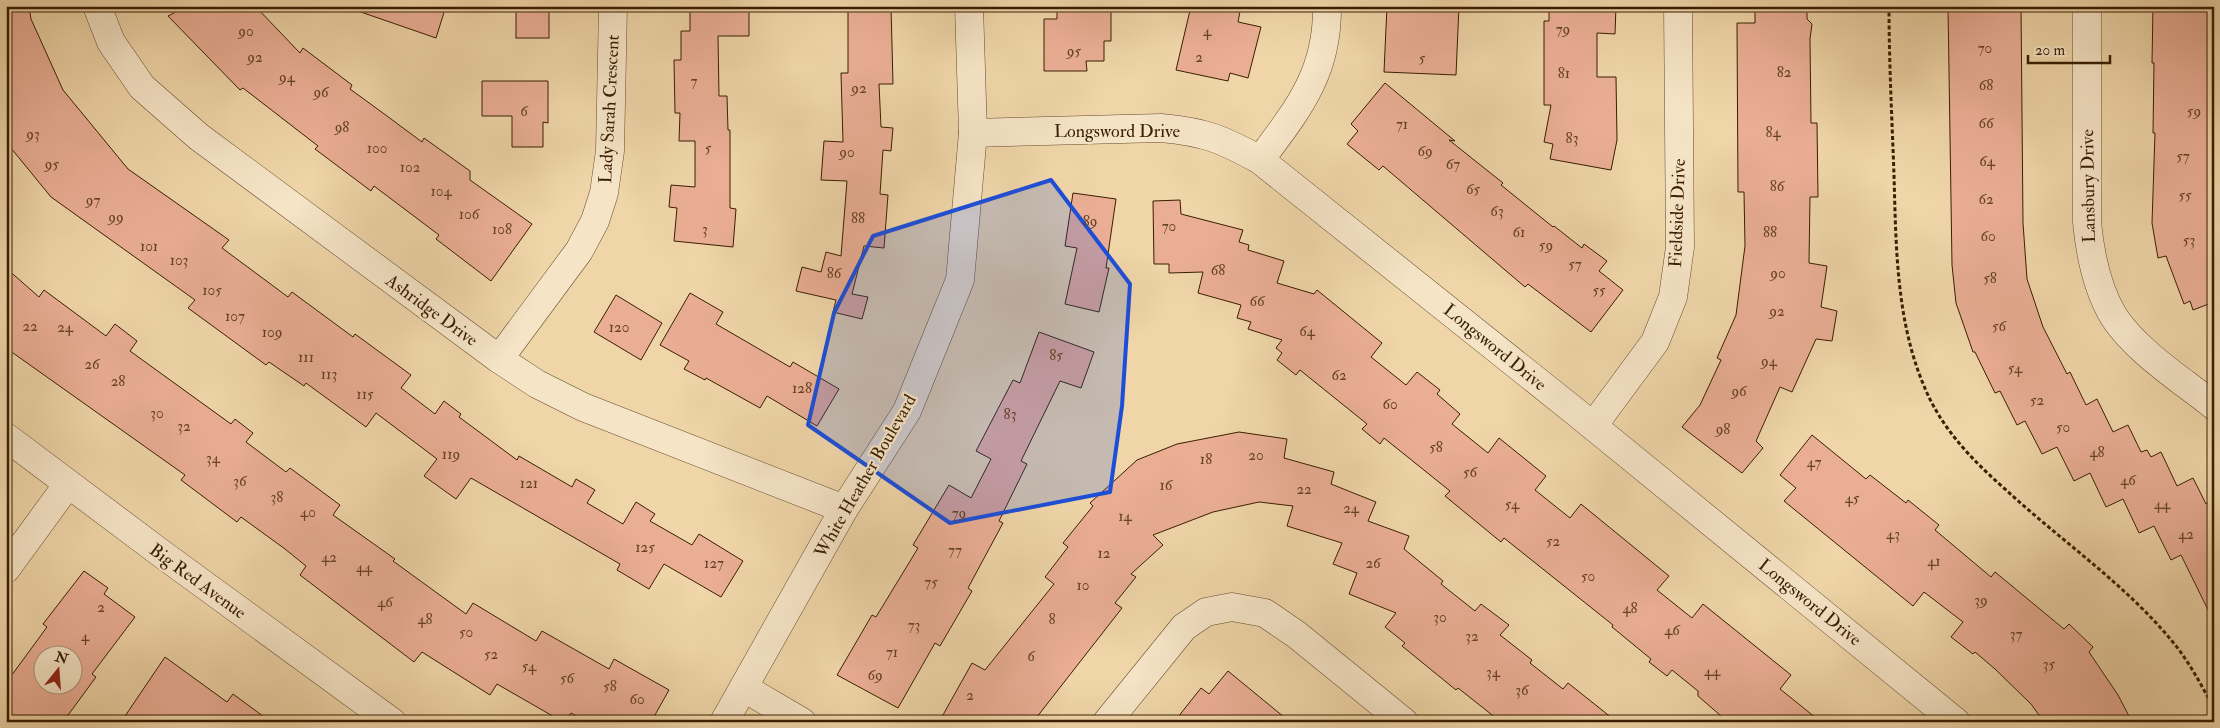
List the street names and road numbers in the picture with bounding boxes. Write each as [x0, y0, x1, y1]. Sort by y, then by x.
street label: Lady Sarah Crescent [594, 34, 625, 184]
street label: Longsword Drive [1054, 120, 1181, 143]
street label: Lansbury Drive [2076, 129, 2101, 243]
street label: Fieldside Drive [1664, 158, 1691, 268]
street label: Ashridge Drive [380, 269, 483, 352]
street label: Longsword Drive [1438, 299, 1551, 396]
street label: White Heather Boulevard [809, 390, 922, 563]
street label: Big Red Avenue [145, 539, 251, 625]
street label: Longsword Drive [1753, 554, 1866, 651]

